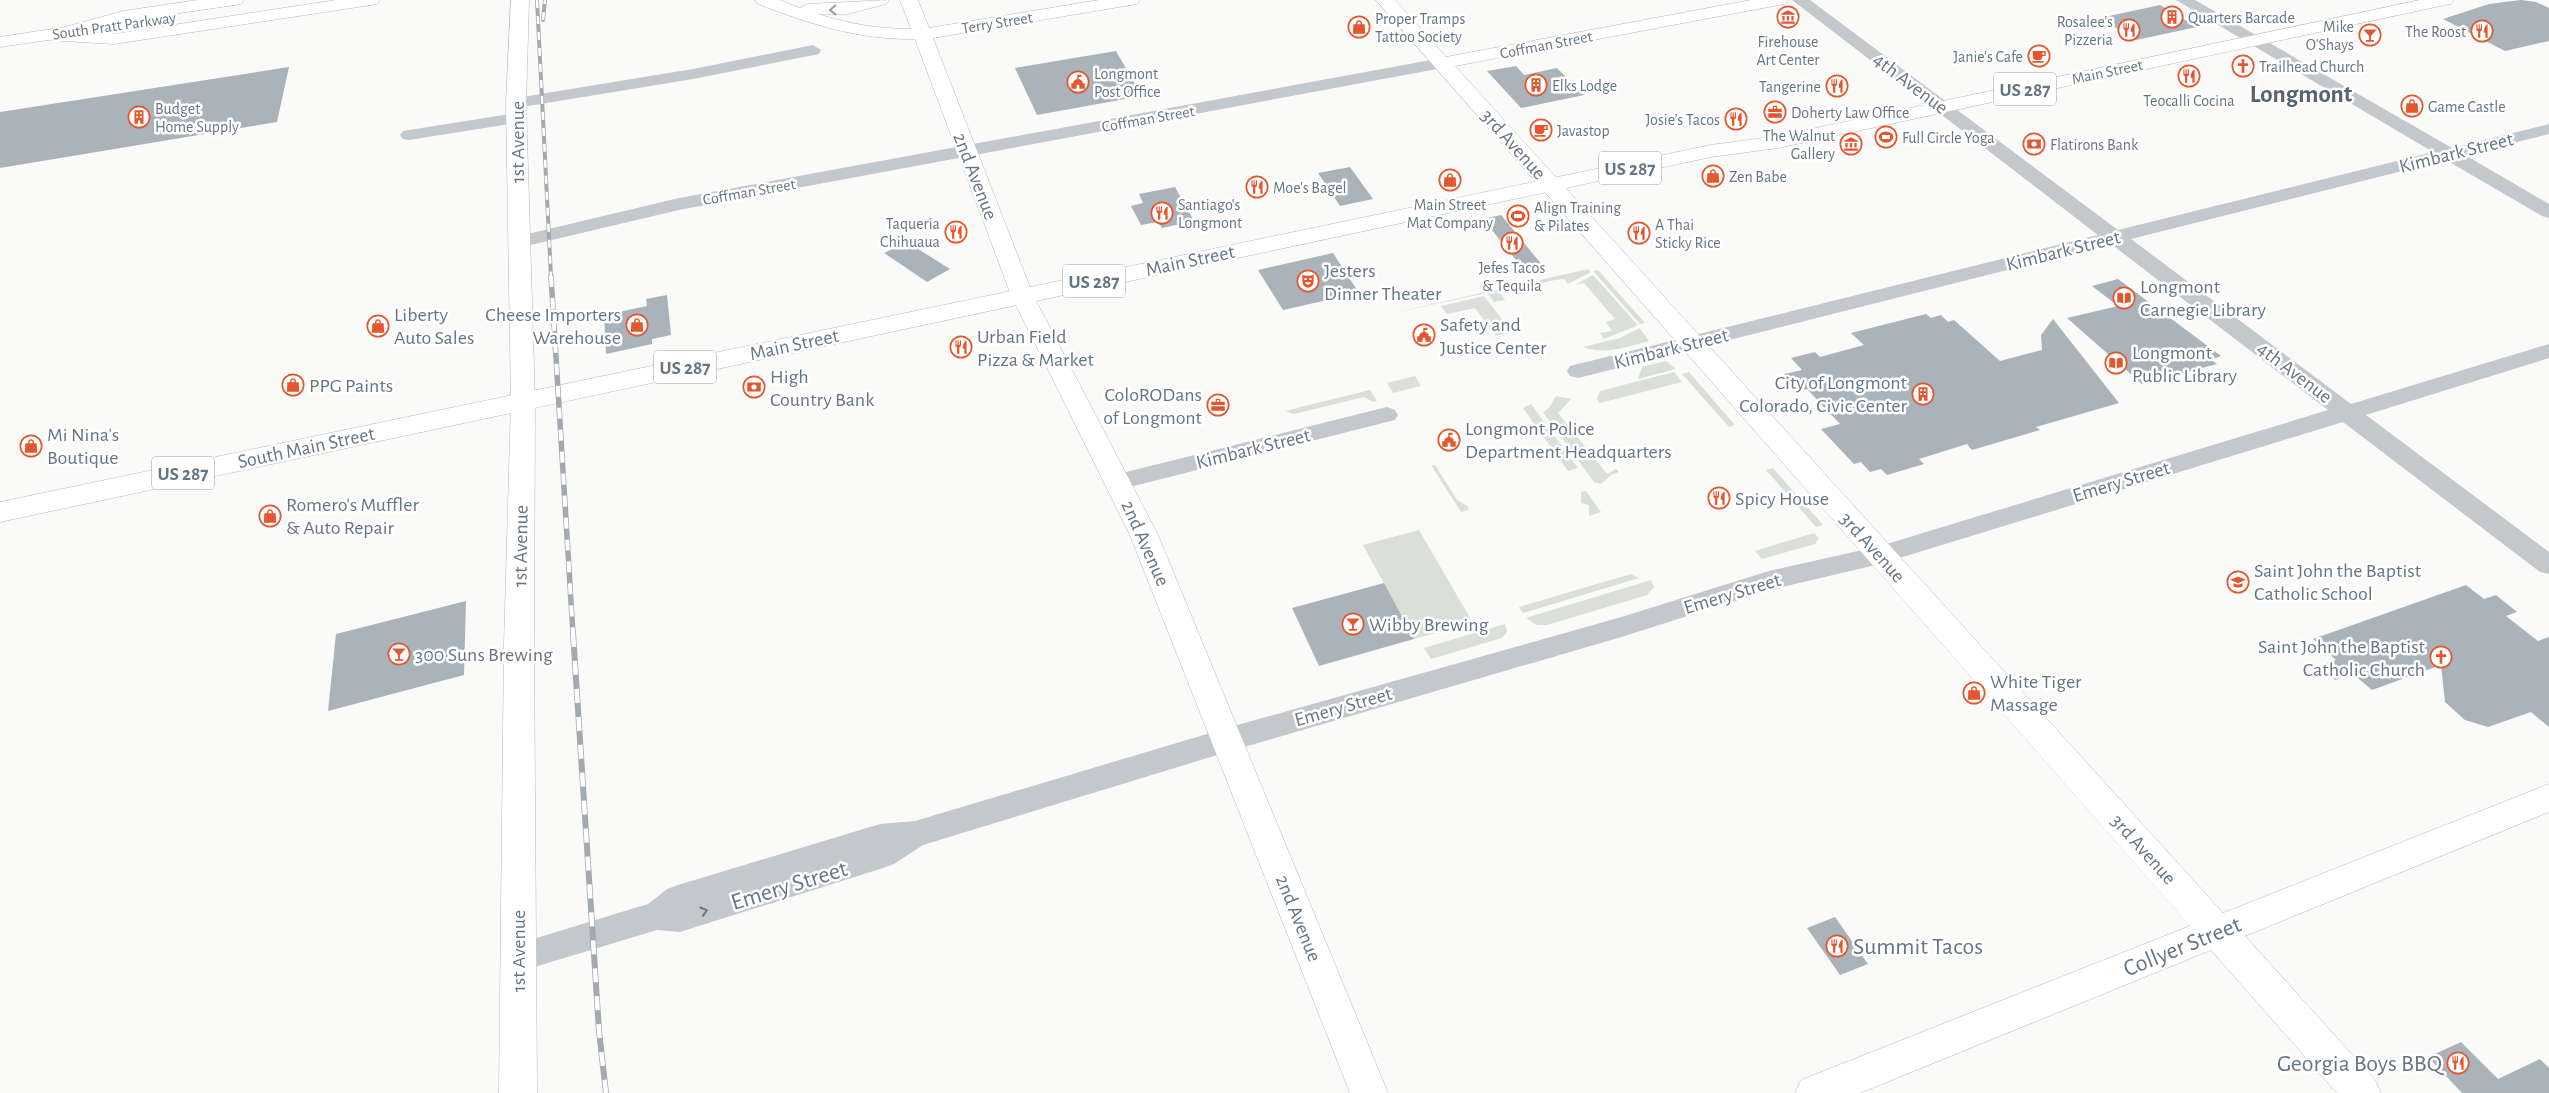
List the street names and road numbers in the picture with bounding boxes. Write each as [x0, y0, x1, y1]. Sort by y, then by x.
street label: South Pratt Parkway [51, 9, 177, 44]
street label: Terry Street [960, 9, 1034, 37]
street label: Coffman Street [1499, 28, 1594, 62]
street label: 4th Avenue [1869, 49, 1952, 118]
street label: Main Street [2070, 57, 2144, 87]
road number: US 287 [1994, 72, 2056, 106]
street label: 1st Avenue [508, 101, 528, 183]
street label: Coffman Street [1101, 103, 1196, 135]
street label: 3rd Avenue [1477, 106, 1550, 184]
street label: Kimbark Street [2397, 129, 2516, 177]
street label: 2nd Avenue [949, 130, 1001, 223]
road number: US 287 [1599, 152, 1661, 184]
street label: Coffman Street [702, 176, 797, 208]
street label: Kimbark Street [2004, 227, 2123, 275]
street label: Main Street [1144, 242, 1237, 280]
road number: US 287 [1063, 264, 1125, 298]
street label: Kimbark Street [1612, 325, 1731, 373]
street label: Main Street [748, 326, 841, 364]
street label: 4th Avenue [2253, 338, 2336, 407]
road number: US 287 [654, 351, 716, 384]
street label: South Main Street [236, 424, 377, 472]
street label: Kimbark Street [1194, 425, 1313, 473]
road number: US 287 [152, 456, 214, 489]
street label: Emery Street [2070, 458, 2173, 506]
street label: 2nd Avenue [1117, 498, 1173, 589]
street label: 1st Avenue [510, 505, 532, 587]
street label: 3rd Avenue [1836, 509, 1909, 587]
street label: Emery Street [1681, 570, 1784, 618]
street label: Emery Street [1292, 683, 1395, 730]
street label: 3rd Avenue [2107, 811, 2180, 889]
street label: Emery Street [728, 857, 851, 915]
street label: 2nd Avenue [1272, 872, 1324, 964]
street label: 1st Avenue [509, 910, 529, 992]
street label: Collyer Street [2120, 912, 2245, 981]

